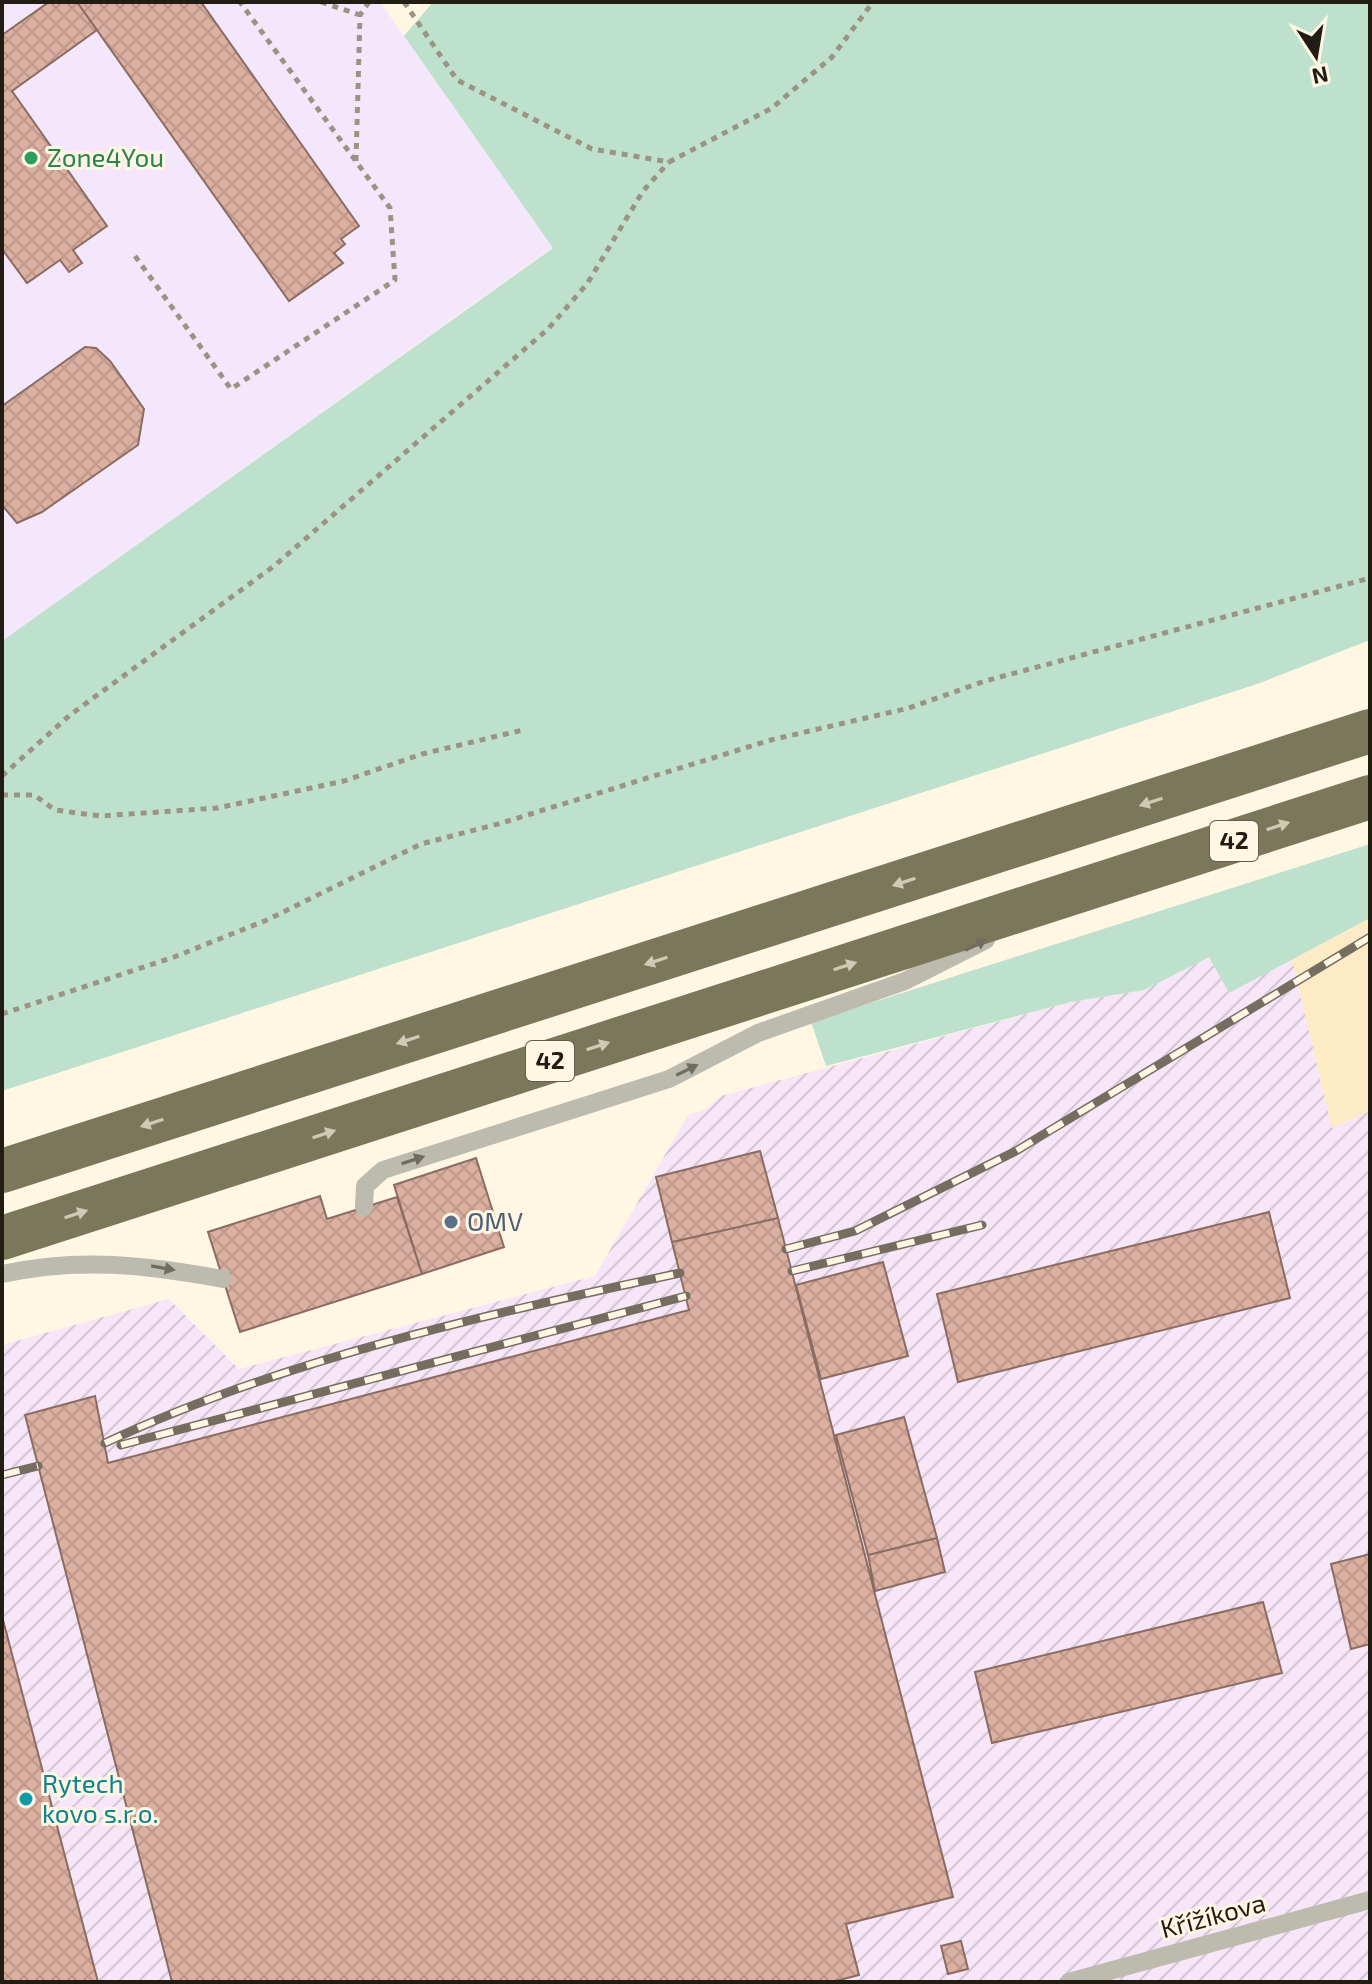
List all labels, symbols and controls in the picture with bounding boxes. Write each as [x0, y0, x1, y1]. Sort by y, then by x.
north arrow [1276, 16, 1356, 96]
text: N [1310, 62, 1331, 91]
place label: Zone4You [47, 141, 164, 172]
marker: Zone4You [22, 149, 40, 167]
one-way arrow [1139, 796, 1163, 809]
one-way arrow [1267, 820, 1291, 832]
road number: 42 [1210, 821, 1258, 861]
one-way arrow [891, 876, 915, 888]
one-way arrow [964, 939, 987, 952]
one-way arrow [644, 955, 668, 968]
one-way arrow [834, 959, 858, 972]
one-way arrow [396, 1034, 420, 1047]
one-way arrow [586, 1039, 610, 1051]
road number: 42 [526, 1041, 574, 1081]
one-way arrow [675, 1064, 698, 1077]
one-way arrow [139, 1117, 163, 1129]
one-way arrow [312, 1127, 336, 1140]
one-way arrow [402, 1154, 426, 1166]
place label: OMV [467, 1205, 523, 1236]
one-way arrow [65, 1207, 89, 1220]
marker: OMV [442, 1213, 460, 1231]
one-way arrow [151, 1263, 176, 1275]
place label: Rytech kovo s.r.o. [42, 1767, 159, 1828]
marker: Rytech kovo s.r.o. [17, 1790, 35, 1808]
street label: Křížíkova [1157, 1886, 1268, 1943]

